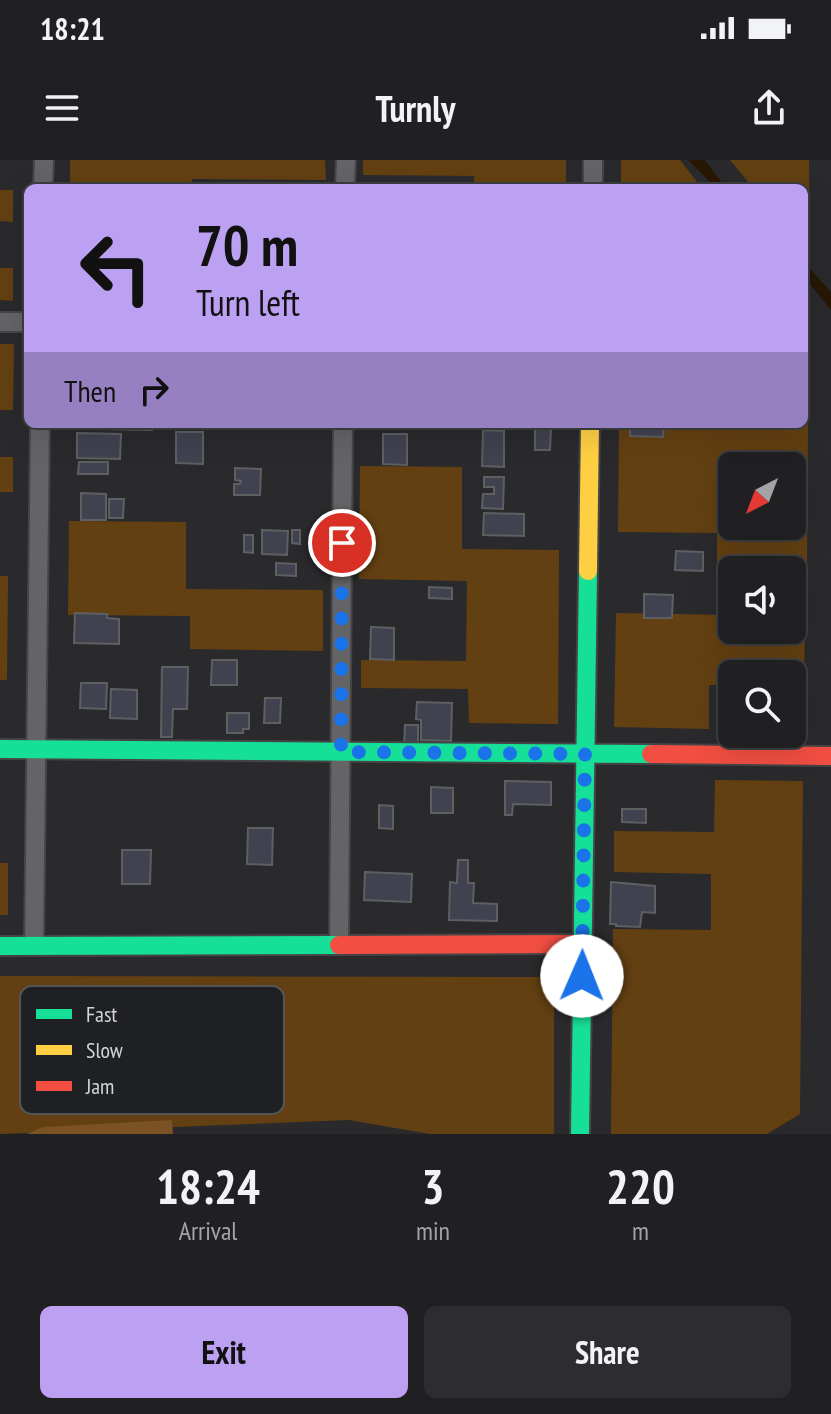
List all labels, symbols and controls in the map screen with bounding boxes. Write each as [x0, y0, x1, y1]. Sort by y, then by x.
text: 18:21 [40, 9, 105, 48]
text: Turnly [376, 85, 455, 132]
icon: menu [40, 86, 84, 130]
icon: share [747, 86, 791, 130]
text: 70 m [196, 209, 298, 281]
icon: left [64, 216, 168, 320]
text: Turn left [196, 279, 300, 326]
icon: right [132, 368, 176, 412]
text: Then [64, 371, 116, 410]
north arrow [718, 452, 806, 540]
map controls [718, 452, 806, 748]
pin [308, 509, 376, 577]
icon: arrive [320, 521, 364, 565]
button: sound [718, 556, 806, 644]
button: search [718, 660, 806, 748]
position arrow [540, 934, 624, 1018]
legend [20, 986, 284, 1114]
text: Fast [86, 1000, 117, 1028]
text: Slow [86, 1036, 123, 1064]
text: Jam [85, 1072, 114, 1100]
text: 18:24 [156, 1155, 260, 1217]
text: 3 [422, 1155, 444, 1217]
text: 220 [606, 1155, 675, 1217]
text: Arrival [179, 1214, 237, 1247]
text: min [416, 1214, 450, 1247]
text: m [632, 1214, 649, 1247]
button: Exit [40, 1306, 408, 1398]
button: Share [424, 1306, 791, 1398]

